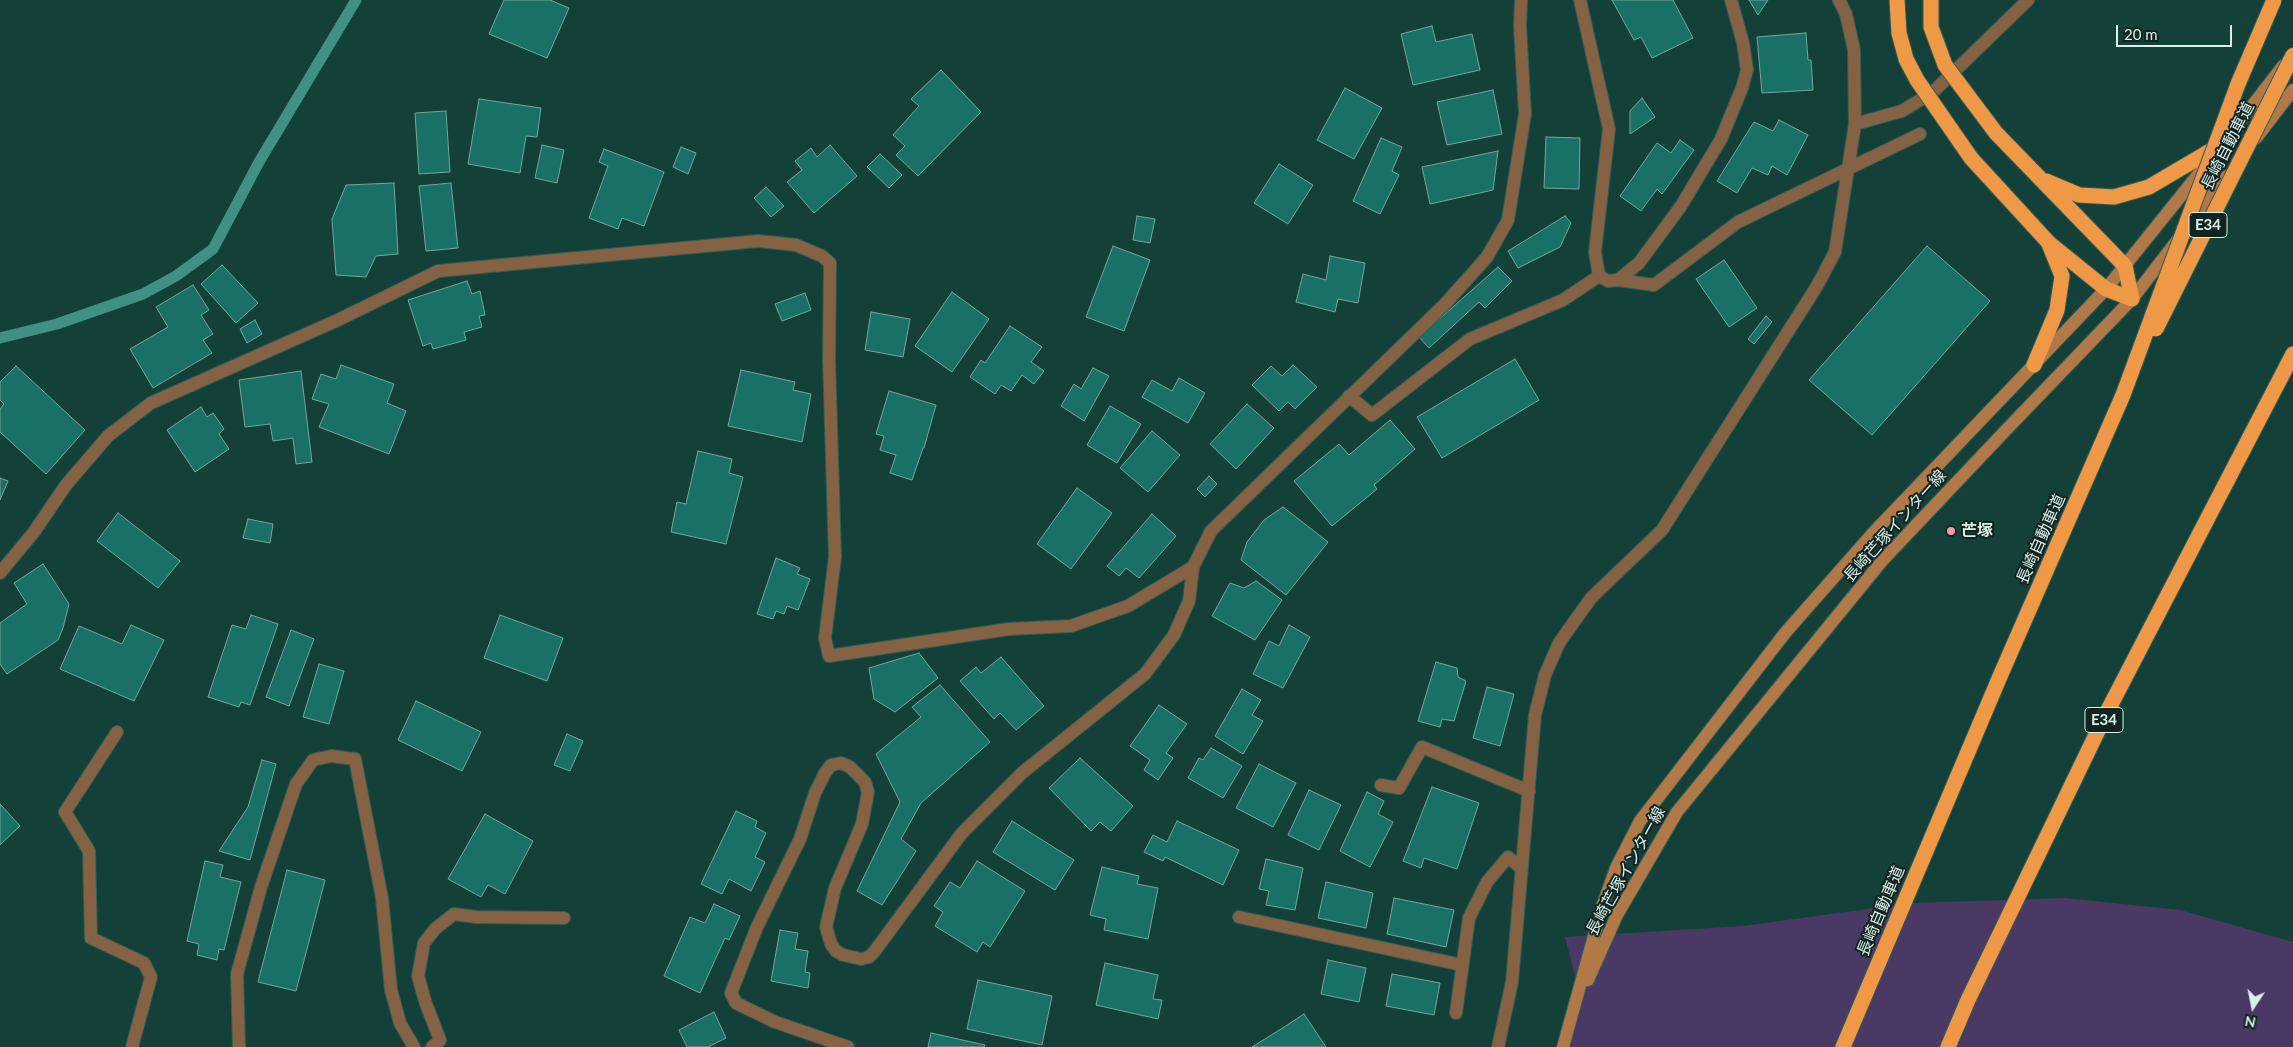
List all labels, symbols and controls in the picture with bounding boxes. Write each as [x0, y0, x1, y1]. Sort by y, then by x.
scale bar [2118, 15, 2234, 47]
text: 20 m [2124, 25, 2158, 43]
street label: 長崎自動車道 [2198, 99, 2258, 193]
road number: E34 [2189, 212, 2227, 238]
street label: 長崎芒塚インター線 [1840, 466, 1950, 586]
street label: 長崎自動車道 [2013, 491, 2069, 587]
place label: 芒塚 [1961, 521, 1993, 541]
marker: 芒塚 [1945, 525, 1957, 537]
road number: E34 [2085, 708, 2123, 732]
street label: 長崎芒塚インター線 [1583, 803, 1669, 939]
street label: 長崎自動車道 [1853, 863, 1909, 959]
north arrow [2228, 982, 2278, 1032]
text: N [2243, 1013, 2257, 1032]

